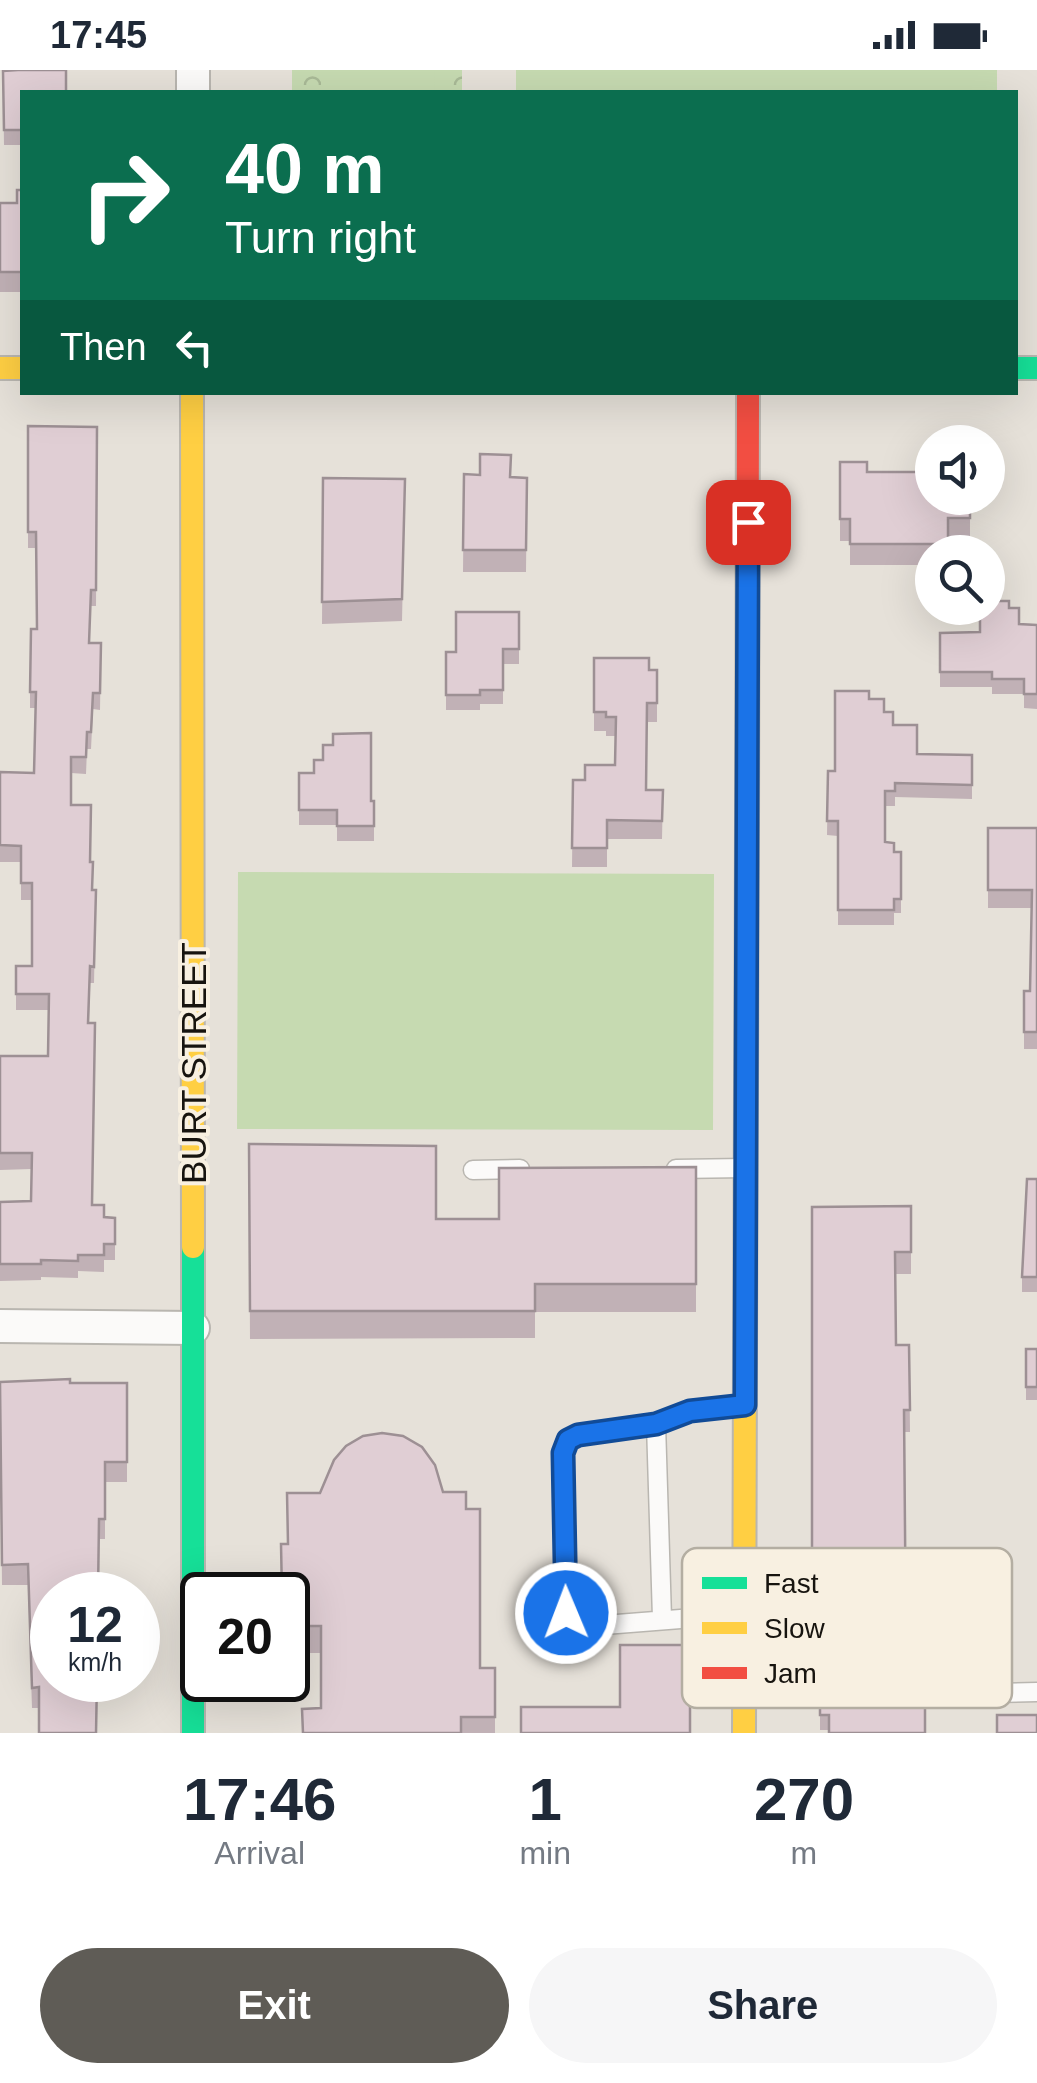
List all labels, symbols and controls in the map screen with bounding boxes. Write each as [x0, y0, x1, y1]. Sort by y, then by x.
text: 17:45 [50, 14, 147, 56]
icon: right [60, 130, 190, 260]
text: 40 m [225, 130, 385, 208]
text: Turn right [225, 212, 416, 263]
icon: left [167, 320, 222, 375]
text: Then [60, 326, 147, 368]
map controls [915, 425, 1005, 625]
button: sound [915, 425, 1005, 515]
pin [706, 480, 791, 565]
icon: arrive [721, 495, 776, 550]
button: search [915, 535, 1005, 625]
street label: BURT STREET [174, 942, 213, 1184]
legend [682, 1548, 1012, 1708]
position arrow [514, 1561, 618, 1665]
text: Fast [764, 1568, 819, 1599]
speed limit sign: 20 [180, 1572, 310, 1702]
text: 12 [67, 1597, 123, 1653]
text: Slow [764, 1613, 825, 1644]
text: km/h [68, 1648, 122, 1676]
text: Jam [764, 1658, 817, 1689]
text: 17:46 [183, 1766, 336, 1833]
text: 1 [528, 1766, 562, 1833]
text: 270 [754, 1766, 854, 1833]
text: Arrival [214, 1835, 305, 1871]
text: min [519, 1835, 571, 1871]
text: m [791, 1835, 817, 1871]
button: Exit [40, 1948, 509, 2063]
button: Share [529, 1948, 997, 2063]

